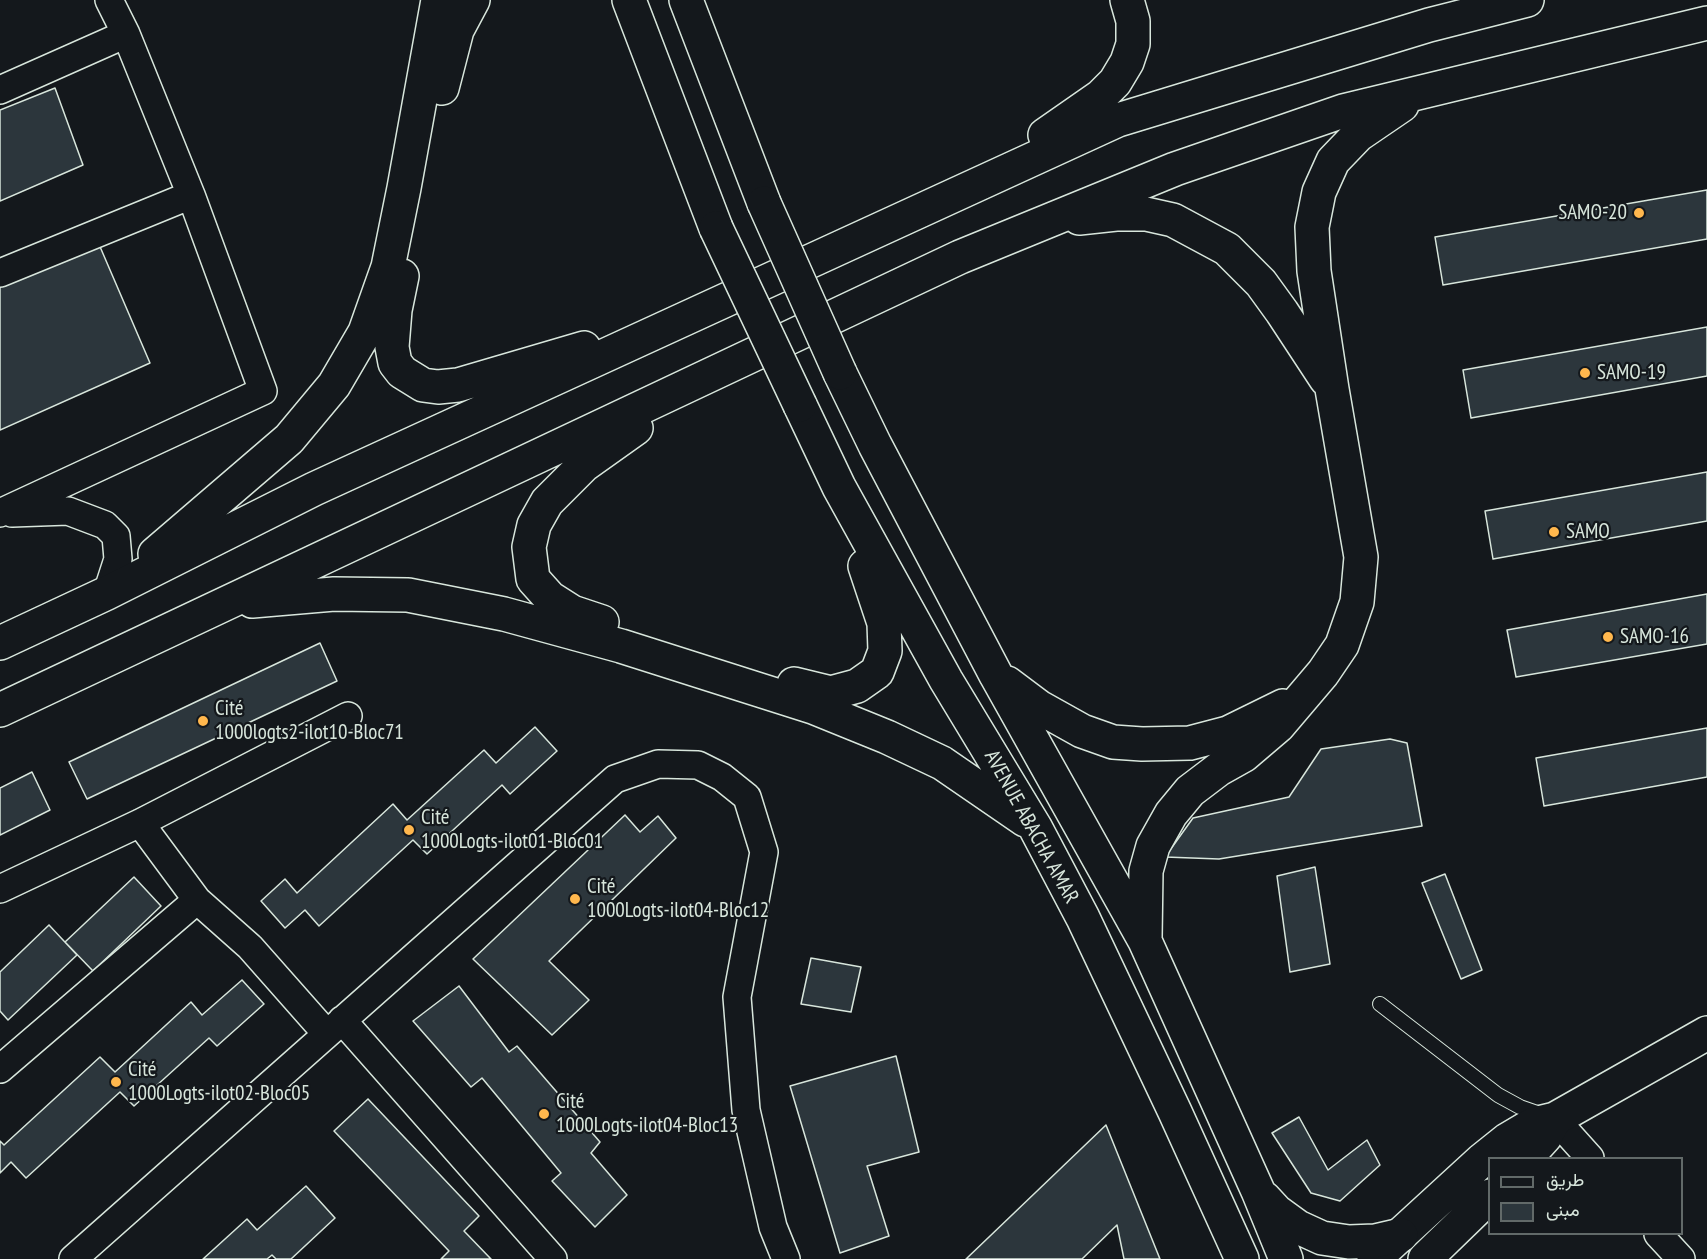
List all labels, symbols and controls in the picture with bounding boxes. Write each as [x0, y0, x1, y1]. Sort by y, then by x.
place label: SAMO-20 [1558, 200, 1627, 226]
marker: SAMO-20 [1632, 206, 1646, 220]
place label: SAMO-19 [1597, 360, 1666, 386]
marker: SAMO-19 [1578, 366, 1592, 380]
place label: SAMO [1566, 519, 1610, 545]
marker: SAMO [1547, 525, 1561, 539]
place label: SAMO-16 [1620, 624, 1689, 650]
marker: SAMO-16 [1601, 630, 1615, 644]
place label: Cité 1000logts2-ilot10-Bloc71 [215, 696, 404, 746]
marker: Cité 1000logts2-ilot10-Bloc71 [196, 714, 210, 728]
street label: AVENUE ABACHA AMAR [978, 746, 1084, 908]
place label: Cité 1000Logts-ilot01-Bloc01 [421, 805, 603, 855]
marker: Cité 1000Logts-ilot01-Bloc01 [402, 823, 416, 837]
place label: Cité 1000Logts-ilot04-Bloc12 [587, 874, 769, 924]
marker: Cité 1000Logts-ilot04-Bloc12 [568, 892, 582, 906]
place label: Cité 1000Logts-ilot02-Bloc05 [128, 1057, 310, 1107]
marker: Cité 1000Logts-ilot02-Bloc05 [109, 1075, 123, 1089]
place label: Cité 1000Logts-ilot04-Bloc13 [556, 1089, 738, 1139]
marker: Cité 1000Logts-ilot04-Bloc13 [537, 1107, 551, 1121]
legend [1488, 1157, 1683, 1235]
text: طريق [1546, 1168, 1584, 1191]
text: مبنى [1546, 1198, 1580, 1221]

